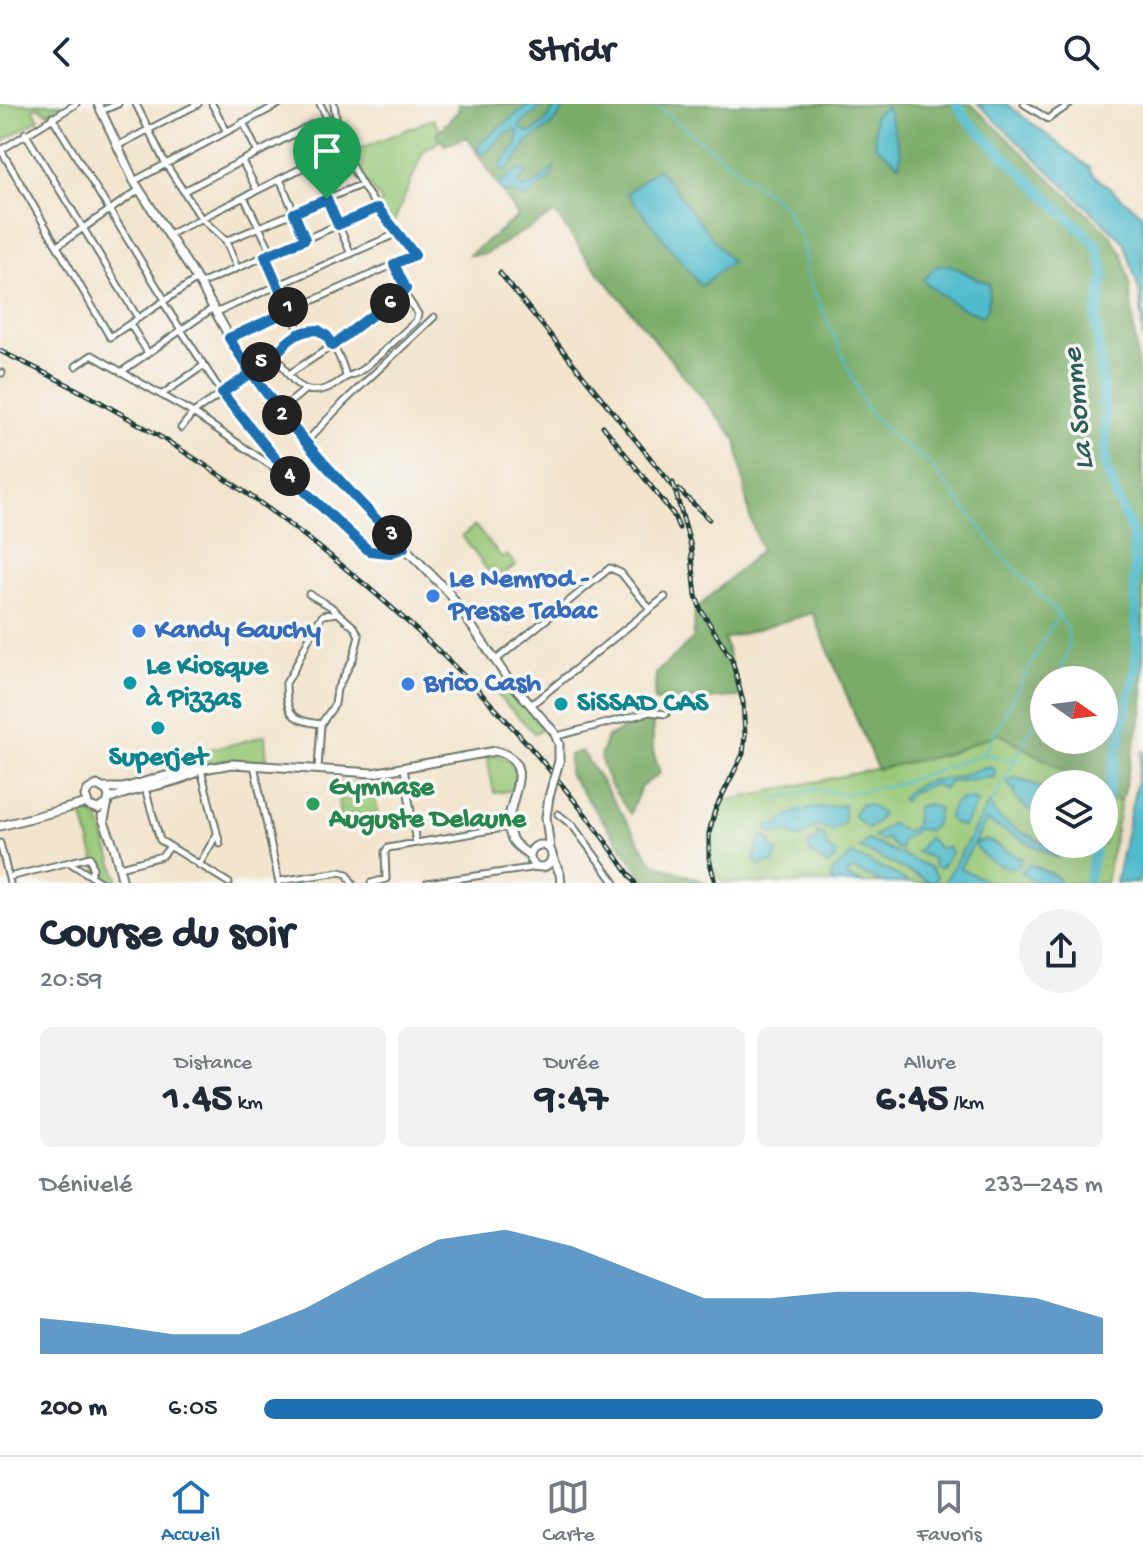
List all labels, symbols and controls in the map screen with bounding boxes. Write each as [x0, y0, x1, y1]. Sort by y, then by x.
icon: back [40, 30, 84, 74]
icon: search [1059, 30, 1103, 74]
text: Stridr [529, 31, 614, 74]
pin [293, 117, 361, 199]
icon: arrive [305, 129, 349, 173]
pin: 6 [370, 283, 410, 323]
pin: 1 [268, 287, 308, 327]
text: 6 [384, 290, 396, 316]
text: 1 [284, 294, 292, 320]
pin: 5 [241, 342, 281, 382]
water label: La Somme [1056, 345, 1104, 472]
text: 5 [255, 349, 267, 375]
pin: 2 [262, 395, 302, 435]
text: 2 [277, 402, 287, 428]
pin: 4 [270, 456, 310, 496]
text: 4 [285, 463, 295, 489]
pin: 3 [372, 515, 412, 555]
text: 3 [386, 522, 398, 548]
place label: Le Nemrod - Presse Tabac [447, 564, 598, 629]
marker: Le Nemrod - Presse Tabac [424, 587, 442, 605]
place label: Kandy Gauchy [154, 615, 321, 648]
marker: Kandy Gauchy [130, 622, 148, 640]
place label: Le Kiosque à Pizzas [145, 651, 270, 716]
north arrow [1030, 666, 1118, 754]
map controls [1030, 666, 1118, 858]
place label: Brico Cash [423, 668, 541, 701]
marker: Le Kiosque à Pizzas [121, 674, 139, 692]
marker: Brico Cash [399, 675, 417, 693]
place label: SiSSAD CAS [577, 688, 709, 721]
marker: SiSSAD CAS [552, 695, 570, 713]
marker: Superjet [149, 719, 167, 737]
place label: Superjet [109, 742, 210, 775]
button: layers [1030, 770, 1118, 858]
place label: Gymnase Auguste Delaune [328, 772, 527, 837]
marker: Gymnase Auguste Delaune [304, 795, 322, 813]
button: share [1019, 909, 1103, 993]
text: Course du soir [40, 910, 293, 962]
text: 20:59 [40, 966, 102, 997]
text: Distance [174, 1051, 252, 1077]
text: Durée [544, 1051, 599, 1077]
text: Allure [904, 1051, 956, 1077]
text: 1.45 [164, 1077, 232, 1124]
text: 9:47 [535, 1077, 608, 1124]
text: 6:45 [875, 1077, 948, 1124]
text: km [232, 1091, 263, 1117]
text: /km [948, 1091, 984, 1117]
text: Dénivelé [40, 1171, 132, 1202]
text: 233–245 m [984, 1171, 1103, 1202]
text: 200 m [40, 1394, 107, 1425]
text: 6:05 [168, 1394, 218, 1425]
tab: Accueil [161, 1475, 220, 1549]
tab: Carte [542, 1475, 595, 1549]
tab: Favoris [917, 1475, 982, 1549]

